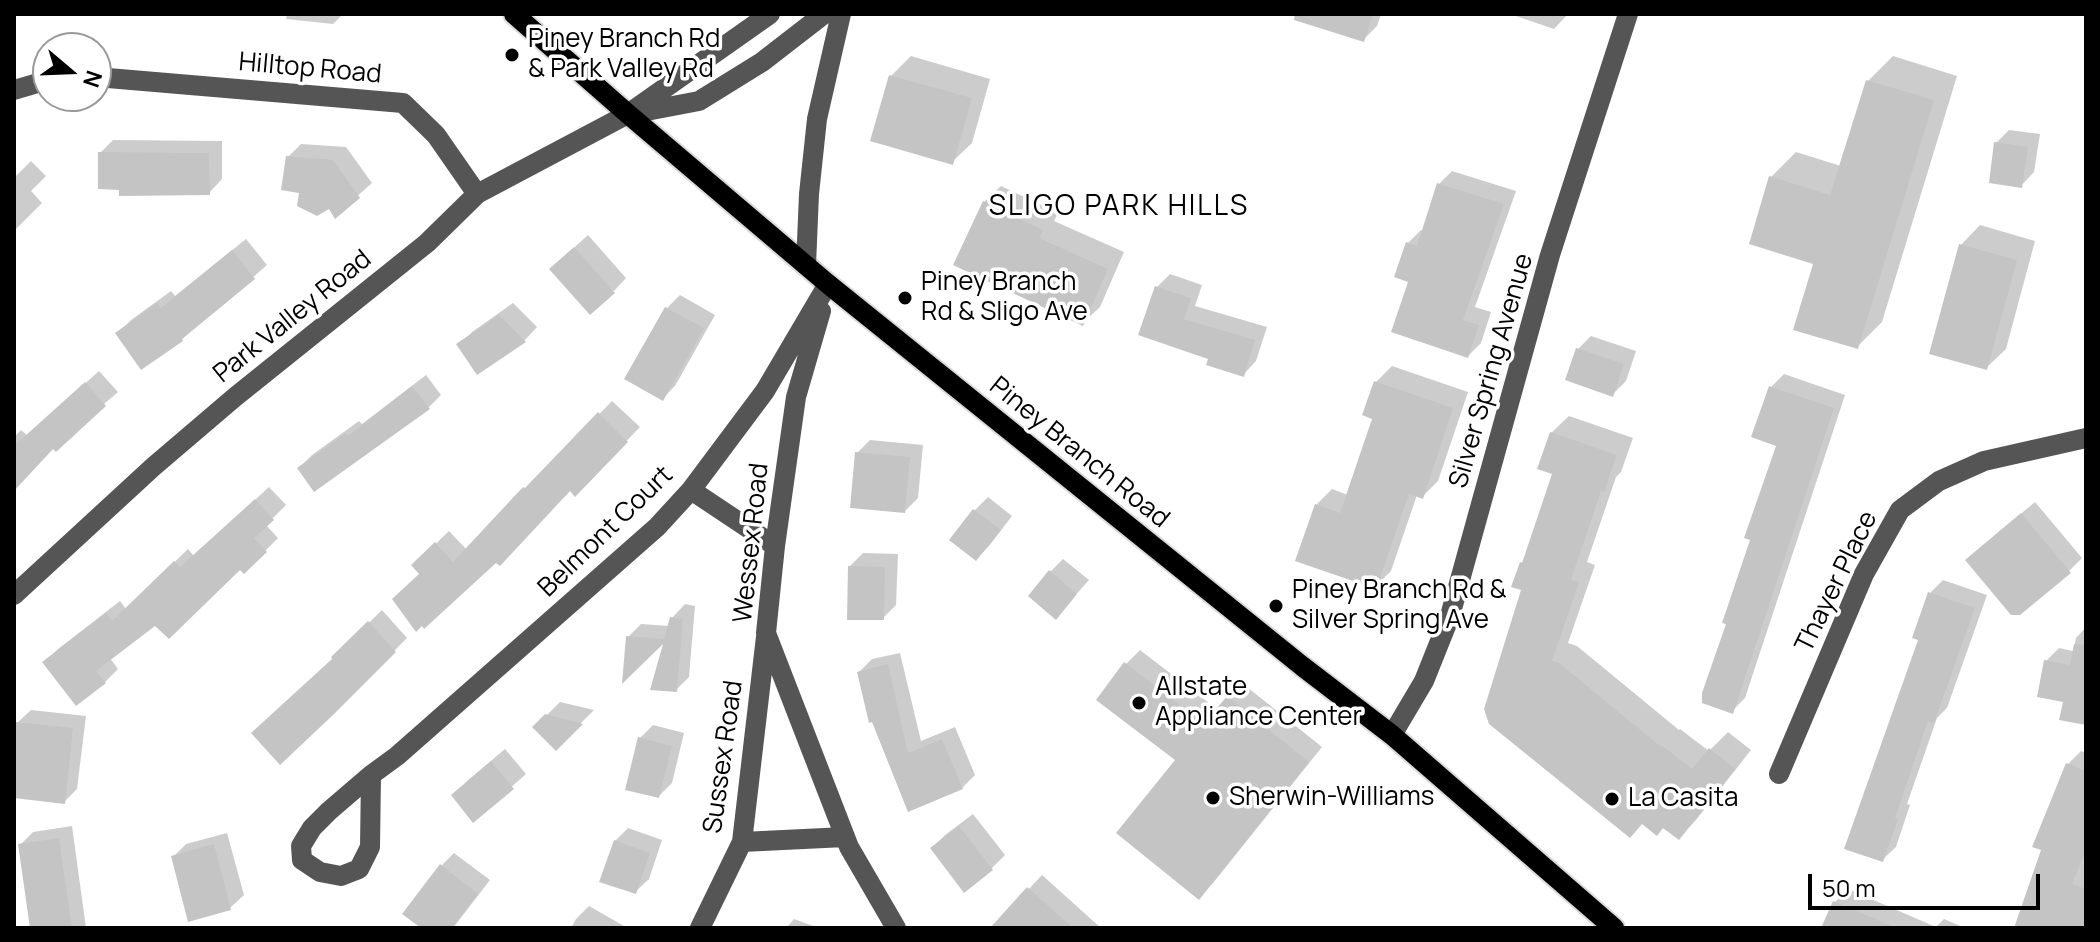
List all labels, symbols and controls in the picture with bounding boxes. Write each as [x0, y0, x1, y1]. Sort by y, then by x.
place label: Piney Branch Rd & Park Valley Rd [528, 24, 720, 86]
north arrow [32, 32, 112, 112]
marker: Piney Branch Rd & Park Valley Rd [503, 46, 521, 64]
street label: Hilltop Road [237, 47, 383, 91]
text: N [76, 67, 110, 92]
district label: SLIGO PARK HILLS [989, 190, 1249, 224]
street label: Park Valley Road [208, 244, 378, 390]
street label: Silver Spring Avenue [1444, 250, 1540, 492]
place label: Piney Branch Rd & Sligo Ave [921, 267, 1088, 328]
marker: Piney Branch Rd & Sligo Ave [896, 289, 914, 307]
street label: Piney Branch Road [983, 371, 1175, 535]
street label: Belmont Court [532, 460, 680, 604]
street label: Wessex Road [728, 462, 776, 624]
street label: Thayer Place [1789, 506, 1885, 658]
place label: Piney Branch Rd & Silver Spring Ave [1292, 575, 1507, 636]
marker: Piney Branch Rd & Silver Spring Ave [1267, 597, 1285, 615]
place label: Allstate Appliance Center [1155, 672, 1362, 734]
street label: Sussex Road [698, 679, 750, 835]
marker: Allstate Appliance Center [1130, 694, 1148, 712]
place label: Sherwin-Williams [1229, 782, 1434, 814]
place label: La Casita [1628, 783, 1739, 815]
marker: Sherwin-Williams [1204, 789, 1222, 807]
marker: La Casita [1603, 790, 1621, 808]
scale bar [1812, 858, 2044, 908]
text: 50 m [1822, 871, 1876, 904]

